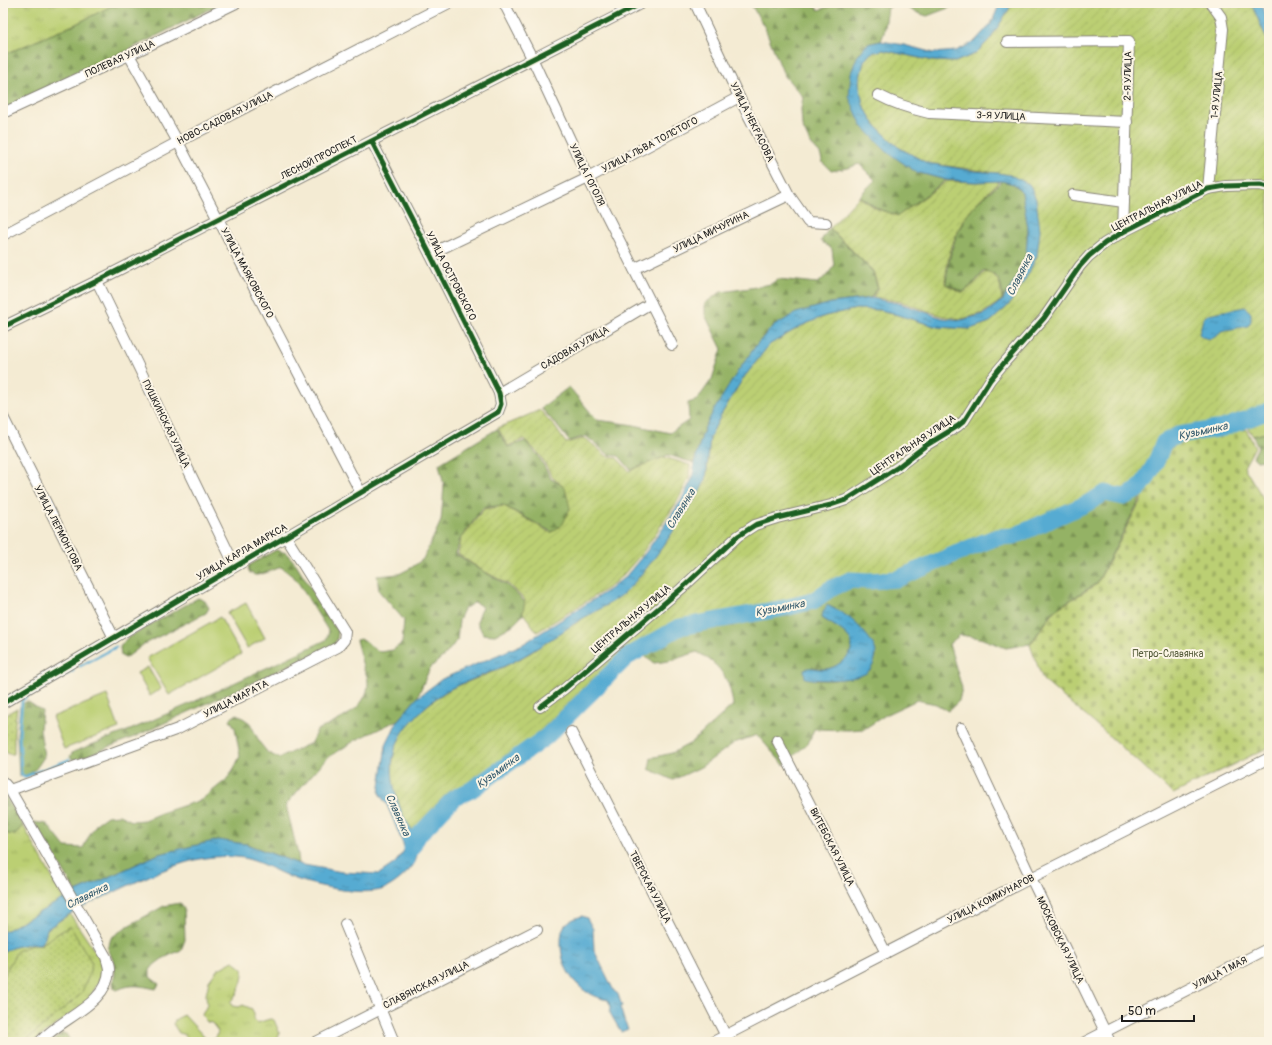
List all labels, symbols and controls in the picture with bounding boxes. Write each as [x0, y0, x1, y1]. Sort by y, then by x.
street label: ПОЛЕВАЯ УЛИЦА [83, 37, 157, 80]
street label: 2-Я УЛИЦА [1122, 51, 1134, 101]
street label: 1-Я УЛИЦА [1209, 70, 1226, 119]
street label: УЛИЦА НЕКРАСОВА [728, 80, 777, 164]
street label: НОВО-САДОВАЯ УЛИЦА [175, 88, 275, 147]
street label: 3-Я УЛИЦА [976, 109, 1026, 123]
street label: УЛИЦА ЛЬВА ТОЛСТОГО [600, 115, 700, 175]
street label: ЛЕСНОЙ ПРОСПЕКТ [277, 132, 360, 183]
street label: УЛИЦА ГОГОЛЯ [567, 142, 607, 208]
street label: ЦЕНТРАЛЬНАЯ УЛИЦА [1110, 178, 1205, 234]
street label: УЛИЦА МИЧУРИНА [671, 208, 751, 256]
street label: УЛИЦА МАЯКОВСКОГО [218, 226, 276, 320]
street label: УЛИЦА ОСТРОВСКОГО [423, 230, 479, 322]
water label: Славянка [1004, 251, 1036, 298]
street label: САДОВАЯ УЛИЦА [539, 323, 612, 372]
street label: ПУШКИНСКАЯ УЛИЦА [140, 378, 193, 470]
street label: ЦЕНТРАЛЬНАЯ УЛИЦА [868, 412, 958, 478]
water label: Кузьминка [1177, 419, 1230, 443]
street label: УЛИЦА ЛЕРМОНТОВА [31, 483, 85, 573]
water label: Славянка [664, 486, 699, 531]
street label: УЛИЦА КАРЛА МАРКСА [195, 521, 290, 583]
street label: ЦЕНТРАЛЬНАЯ УЛИЦА [589, 582, 674, 656]
water label: Кузьминка [754, 597, 807, 619]
park label: Петро-Славянка [1133, 648, 1204, 660]
street label: УЛИЦА МАРАТА [202, 677, 271, 720]
water label: Кузьминка [474, 751, 523, 791]
water label: Славянка [383, 792, 413, 839]
street label: ВИТЕБСКАЯ УЛИЦА [807, 806, 857, 889]
street label: ТВЕРСКАЯ УЛИЦА [627, 849, 674, 926]
street label: УЛИЦА КОММУНАРОВ [945, 872, 1037, 926]
water label: Славянка [64, 880, 111, 912]
street label: МОСКОВСКАЯ УЛИЦА [1034, 894, 1087, 986]
street label: УЛИЦА 1 МАЯ [1191, 954, 1249, 992]
street label: СЛАВЯНСКАЯ УЛИЦА [381, 958, 471, 1012]
scale bar [1122, 997, 1194, 1023]
text: 50 m [1128, 1004, 1156, 1019]

